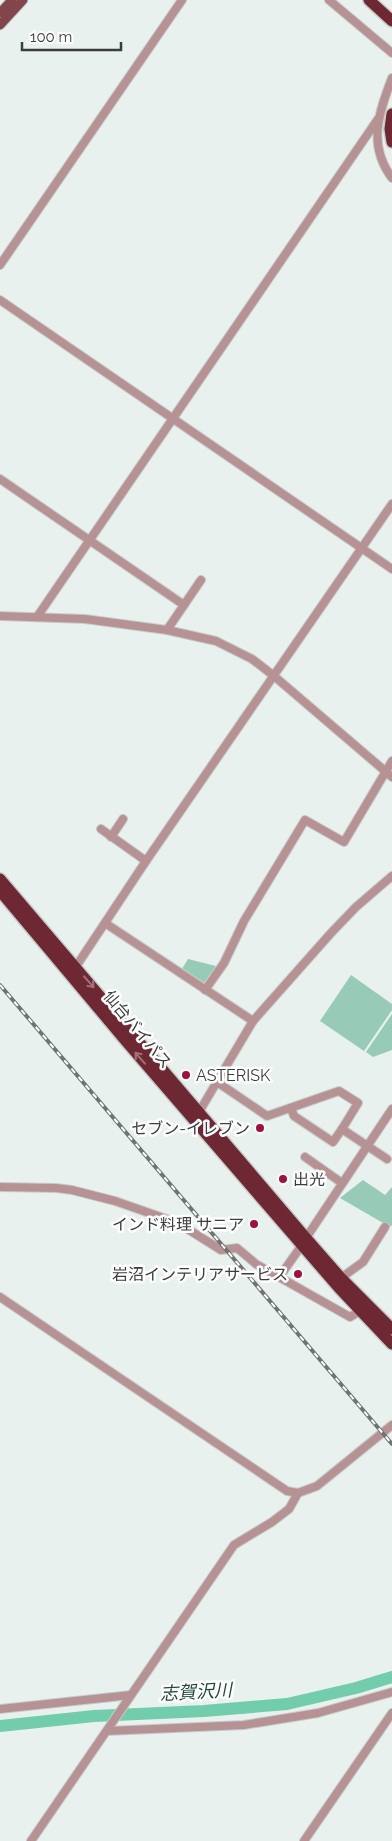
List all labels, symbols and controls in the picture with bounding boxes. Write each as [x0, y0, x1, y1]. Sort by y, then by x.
scale bar [22, 20, 121, 52]
text: 100 m [30, 28, 72, 46]
one-way arrow [83, 975, 94, 988]
street label: 仙台バイパス [100, 987, 176, 1072]
one-way arrow [135, 1051, 146, 1064]
place label: ASTERISK [196, 1066, 271, 1085]
marker: ASTERISK [180, 1069, 192, 1081]
place label: セブン-イレブン [131, 1119, 250, 1138]
marker: セブン-イレブン [254, 1122, 266, 1134]
place label: 出光 [293, 1170, 325, 1189]
marker: 出光 [277, 1173, 289, 1185]
place label: インド料理 サニア [112, 1215, 244, 1234]
marker: インド料理 サニア [248, 1218, 260, 1230]
place label: 岩沼インテリアサービス [112, 1265, 288, 1284]
marker: 岩沼インテリアサービス [292, 1268, 304, 1280]
water label: 志賀沢川 [159, 1679, 234, 1704]

